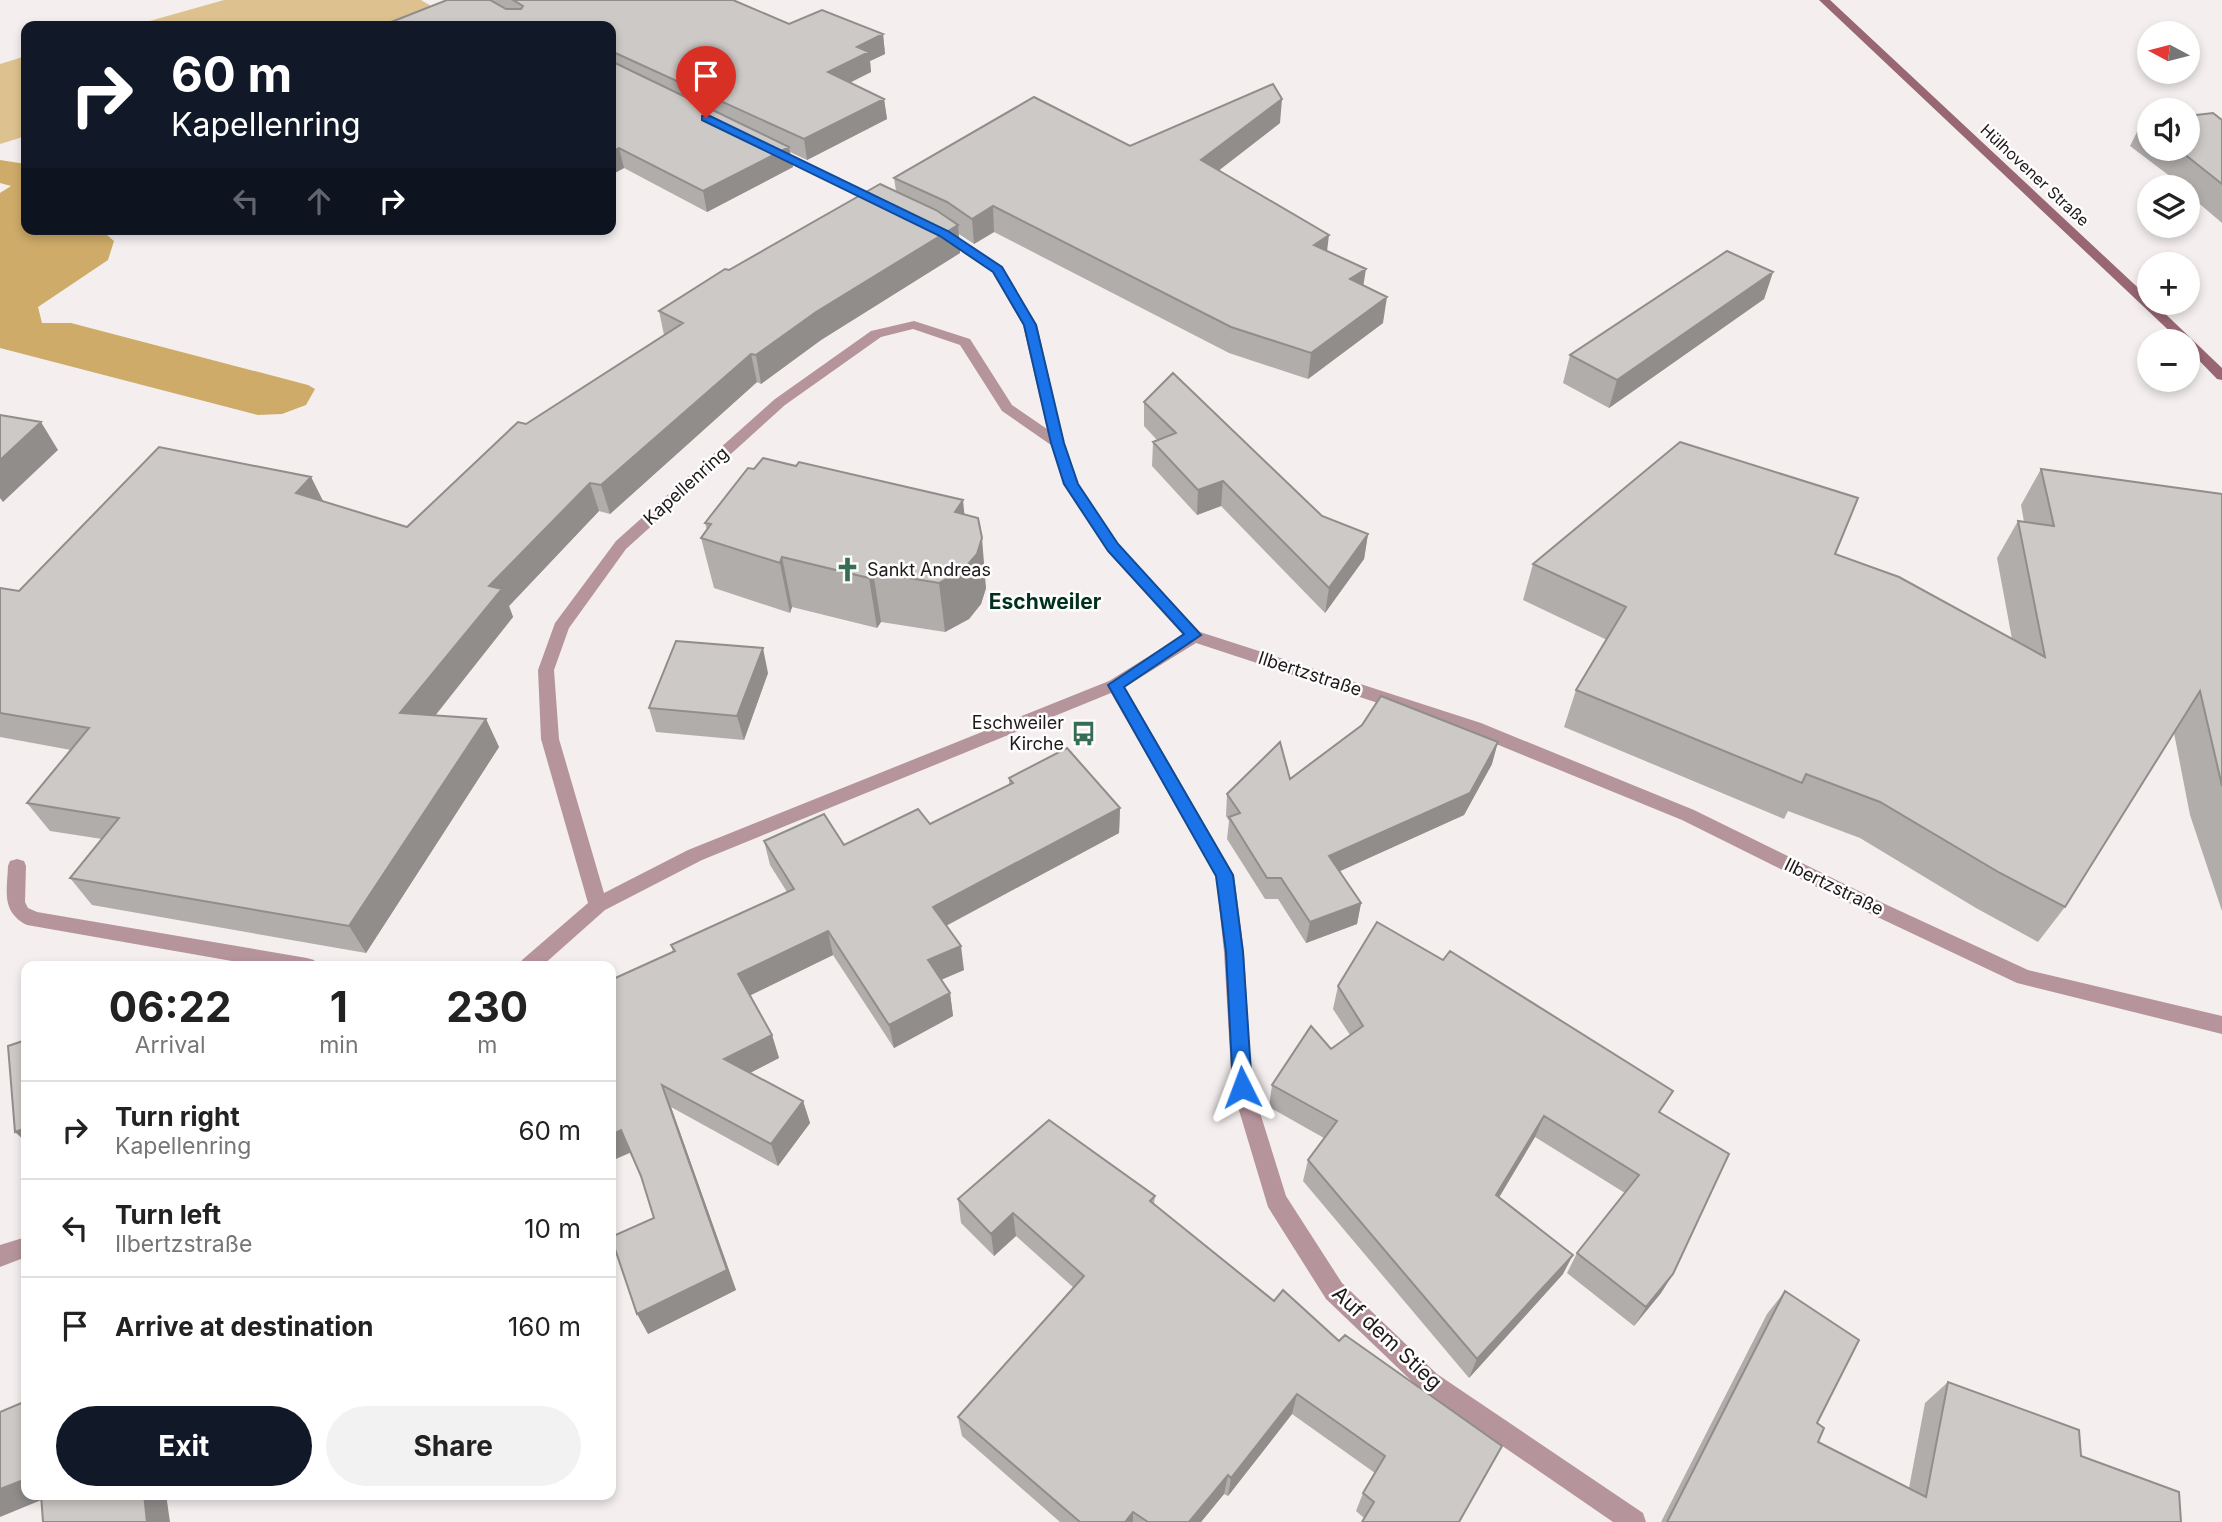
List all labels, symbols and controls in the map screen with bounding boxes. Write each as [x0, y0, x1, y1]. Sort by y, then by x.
north arrow [2137, 21, 2200, 84]
map controls [2137, 21, 2200, 392]
text: 60 m [171, 45, 292, 104]
pin [676, 46, 736, 118]
icon: right [56, 49, 147, 140]
icon: arrive [687, 57, 725, 95]
button: sound [2137, 98, 2200, 161]
text: Kapellenring [171, 105, 361, 144]
street label: Hülhovener Straße [1977, 120, 2093, 230]
button: layers [2137, 175, 2200, 238]
icon: left [227, 182, 265, 220]
icon: ahead [300, 182, 338, 220]
icon: right [373, 182, 411, 220]
button: + [2137, 252, 2200, 315]
button: − [2137, 329, 2200, 392]
street label: Kapellenring [639, 442, 732, 529]
church icon: Sankt Andreas [833, 556, 861, 584]
place label: Sankt Andreas [867, 559, 991, 580]
district label: Eschweiler [989, 589, 1102, 614]
street label: Ilbertzstraße [1256, 647, 1365, 700]
place label: Eschweiler Kirche [972, 712, 1064, 754]
bus stop icon: Eschweiler Kirche [1070, 719, 1098, 747]
street label: Ilbertzstraße [1781, 854, 1887, 920]
text: 06:22 [109, 981, 231, 1032]
text: 1 [330, 981, 348, 1032]
text: 230 [446, 981, 528, 1032]
text: Arrival [135, 1031, 205, 1059]
text: min [319, 1031, 358, 1059]
text: m [477, 1031, 497, 1059]
position arrow [1205, 1050, 1279, 1124]
text: Turn right [115, 1101, 240, 1132]
icon: right [56, 1111, 94, 1149]
text: 60 m [518, 1115, 581, 1146]
text: Kapellenring [115, 1132, 251, 1160]
text: Turn left [115, 1199, 221, 1230]
icon: left [56, 1209, 94, 1247]
text: 10 m [524, 1213, 581, 1244]
text: Ilbertzstraße [115, 1230, 252, 1258]
street label: Auf dem Stieg [1327, 1281, 1447, 1395]
icon: arrive [56, 1307, 94, 1345]
text: Arrive at destination [115, 1311, 374, 1342]
text: 160 m [508, 1311, 581, 1342]
button: Exit [56, 1406, 312, 1486]
button: Share [326, 1406, 581, 1486]

